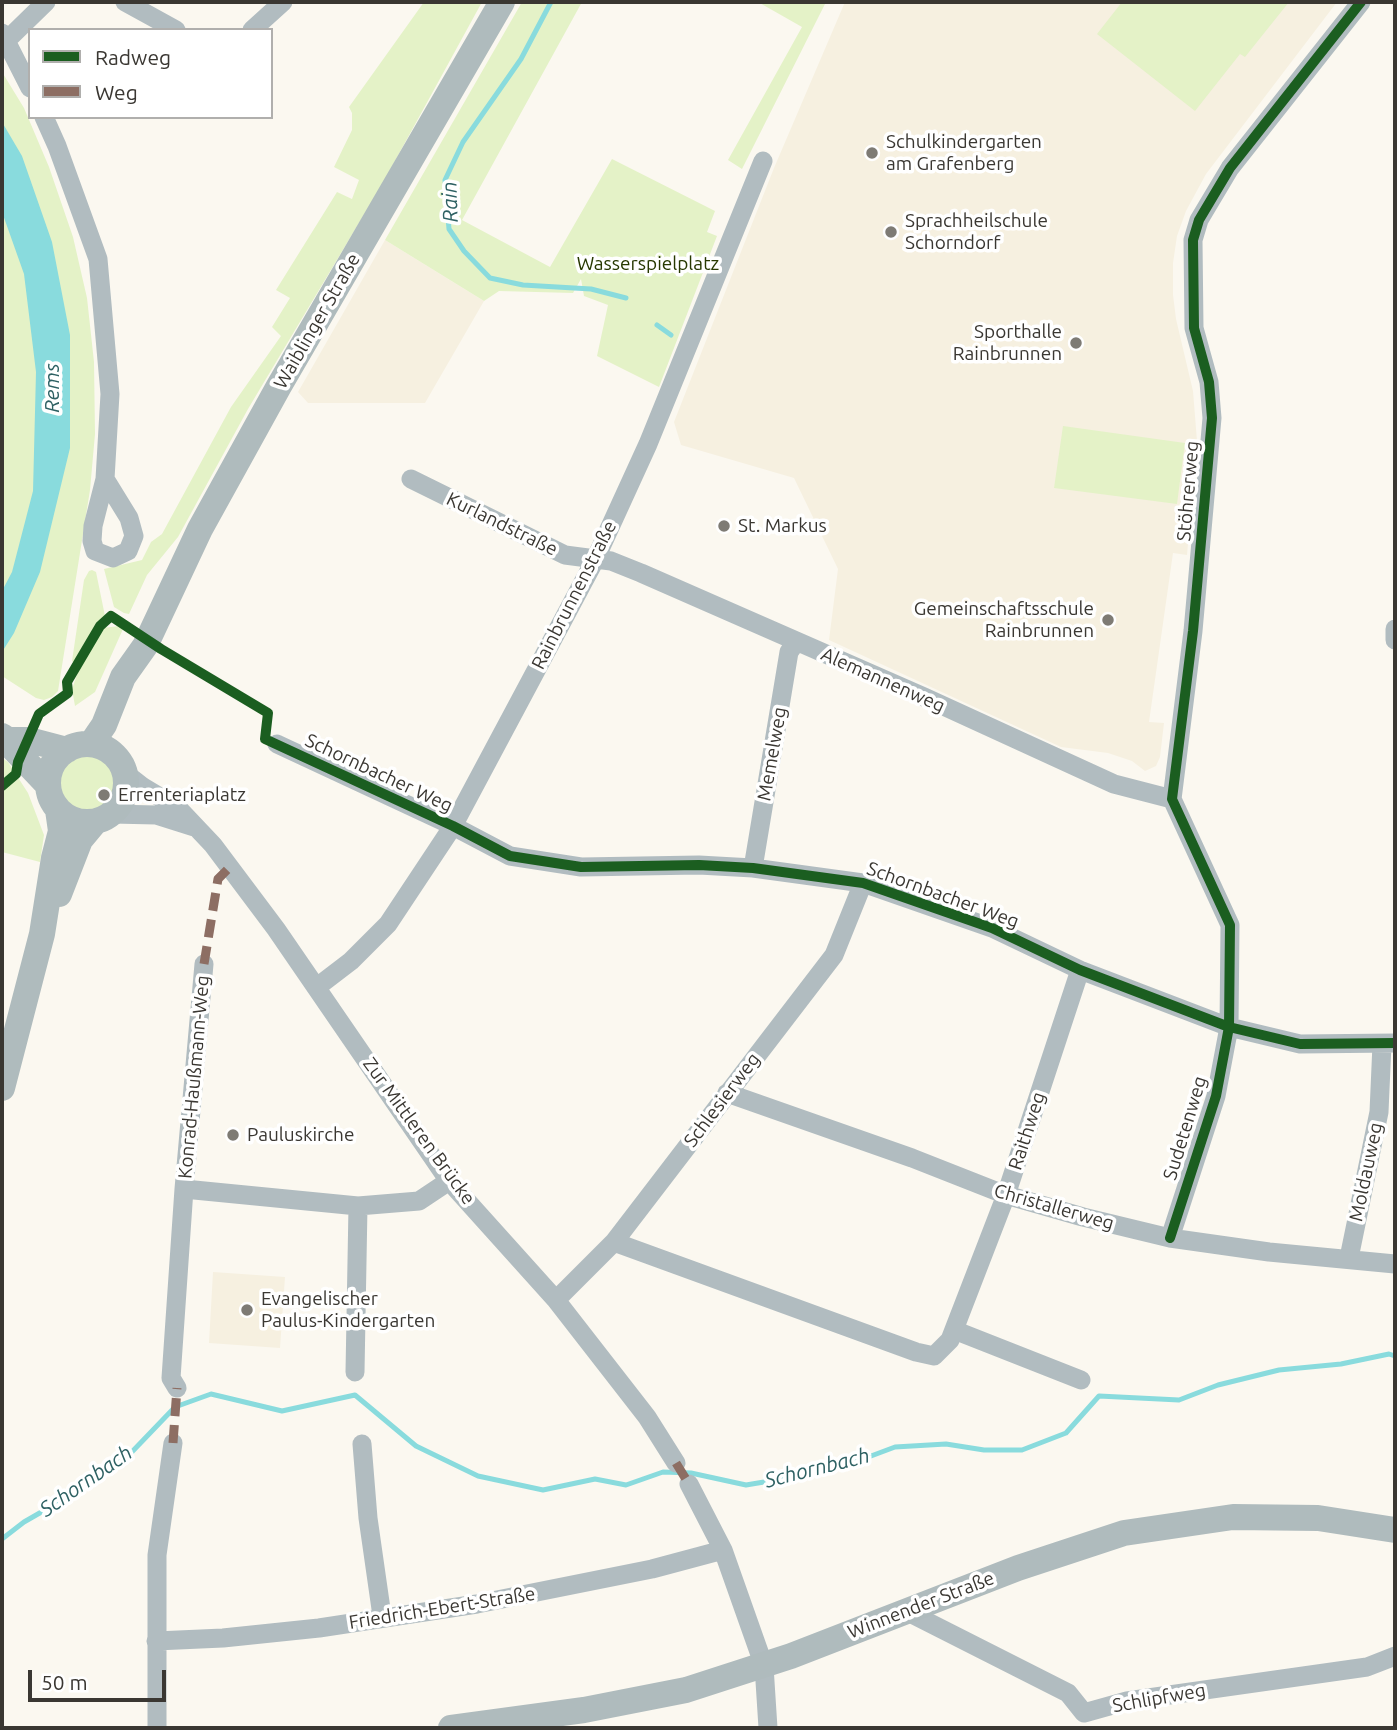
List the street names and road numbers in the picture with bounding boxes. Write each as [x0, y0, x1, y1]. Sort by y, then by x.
street label: Waiblinger Straße [269, 249, 365, 393]
street label: Stöhrerweg [1172, 440, 1204, 542]
street label: Kurlandstraße [443, 487, 561, 561]
street label: Rainbrunnenstraße [527, 517, 621, 673]
street label: Alemannenweg [818, 643, 948, 717]
street label: Memelweg [753, 705, 791, 803]
street label: Schornbacher Weg [302, 729, 456, 817]
street label: Schornbacher Weg [864, 857, 1022, 933]
street label: Konrad-Haußmann-Weg [174, 974, 214, 1180]
street label: Schlesierweg [679, 1048, 765, 1152]
street label: Zur Mittleren Brücke [358, 1053, 480, 1209]
street label: Sudetenweg [1158, 1073, 1212, 1183]
street label: Raithweg [1004, 1089, 1050, 1173]
street label: Moldauweg [1344, 1121, 1388, 1223]
street label: Christallerweg [991, 1179, 1117, 1235]
street label: Winnender Straße [845, 1567, 997, 1643]
street label: Friedrich-Ebert-Straße [347, 1582, 537, 1634]
street label: Schlipfweg [1111, 1679, 1207, 1717]

